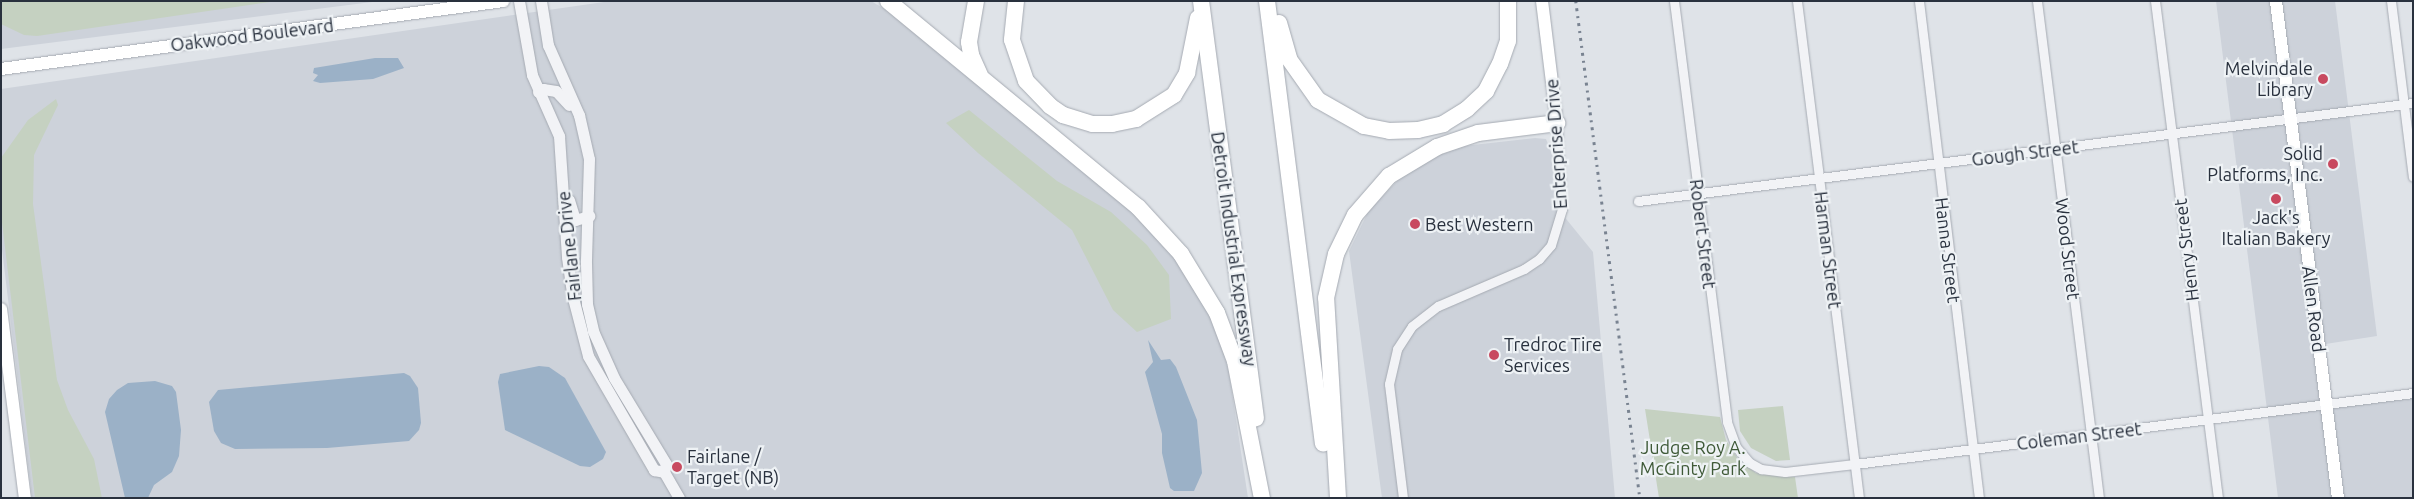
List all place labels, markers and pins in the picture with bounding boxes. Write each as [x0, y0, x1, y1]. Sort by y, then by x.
place label: Melvindale Library [2225, 58, 2313, 100]
marker: Melvindale Library [2317, 73, 2329, 85]
place label: Solid Platforms, Inc. [2207, 143, 2323, 186]
marker: Solid Platforms, Inc. [2327, 158, 2339, 170]
marker: Jack's Italian Bakery [2270, 193, 2282, 205]
place label: Jack's Italian Bakery [2222, 207, 2330, 250]
place label: Best Western [1425, 213, 1534, 235]
marker: Best Western [1409, 218, 1421, 230]
place label: Tredroc Tire Services [1504, 334, 1602, 376]
marker: Tredroc Tire Services [1488, 349, 1500, 361]
place label: Fairlane / Target (NB) [687, 446, 779, 488]
marker: Fairlane / Target (NB) [671, 461, 683, 473]

